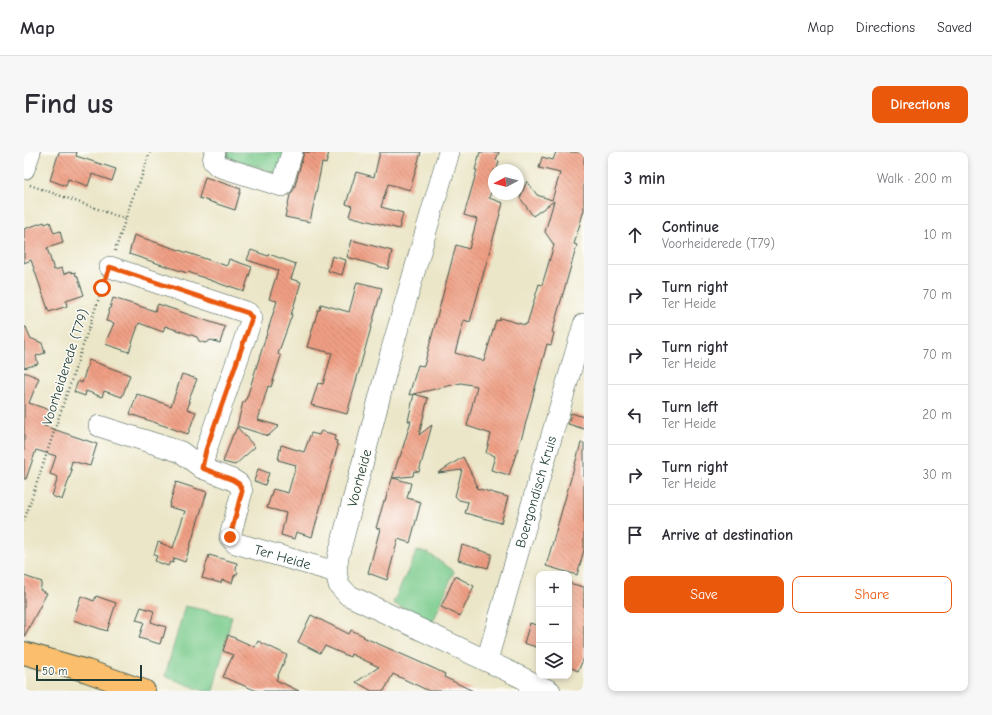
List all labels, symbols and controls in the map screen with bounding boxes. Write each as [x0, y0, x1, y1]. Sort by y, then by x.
text: Map [20, 17, 55, 39]
text: Map [807, 19, 834, 36]
text: Directions [856, 19, 915, 36]
text: Saved [937, 19, 972, 36]
button: Directions [872, 86, 968, 123]
text: Find us [24, 88, 113, 120]
north arrow [488, 164, 524, 200]
text: 3 min [624, 169, 665, 188]
text: Walk · 200 m [877, 171, 952, 186]
text: Continue [662, 218, 719, 236]
icon: ahead [624, 224, 646, 246]
text: 10 m [924, 227, 952, 242]
text: Voorheiderede (T79) [662, 236, 775, 251]
text: Turn right [662, 278, 728, 296]
route start [93, 279, 111, 297]
icon: right [624, 284, 646, 306]
text: 70 m [923, 287, 952, 302]
text: Ter Heide [662, 296, 716, 311]
street label: Voorheiderede (T79) [39, 307, 92, 428]
text: Turn right [662, 338, 728, 356]
icon: right [624, 344, 646, 366]
text: 70 m [923, 347, 952, 362]
text: Ter Heide [662, 356, 716, 371]
text: Turn left [662, 398, 718, 416]
icon: left [624, 404, 646, 426]
text: 20 m [922, 407, 952, 422]
text: Ter Heide [662, 416, 716, 431]
street label: Boergondisch Kruis [512, 434, 560, 550]
street label: Voorheide [344, 447, 375, 509]
text: Turn right [662, 458, 728, 476]
icon: right [624, 464, 646, 486]
text: 30 m [922, 467, 952, 482]
text: Ter Heide [662, 476, 716, 491]
icon: arrive [624, 524, 646, 546]
text: Arrive at destination [662, 526, 793, 544]
route end [221, 528, 239, 546]
street label: Ter Heide [252, 541, 313, 573]
map controls [536, 571, 572, 679]
button: + [536, 571, 572, 607]
button: Save [624, 576, 784, 613]
button: Share [792, 576, 952, 613]
button: − [536, 607, 572, 643]
button: layers [536, 643, 572, 679]
scale bar [36, 663, 142, 682]
text: 50 m [42, 665, 67, 678]

